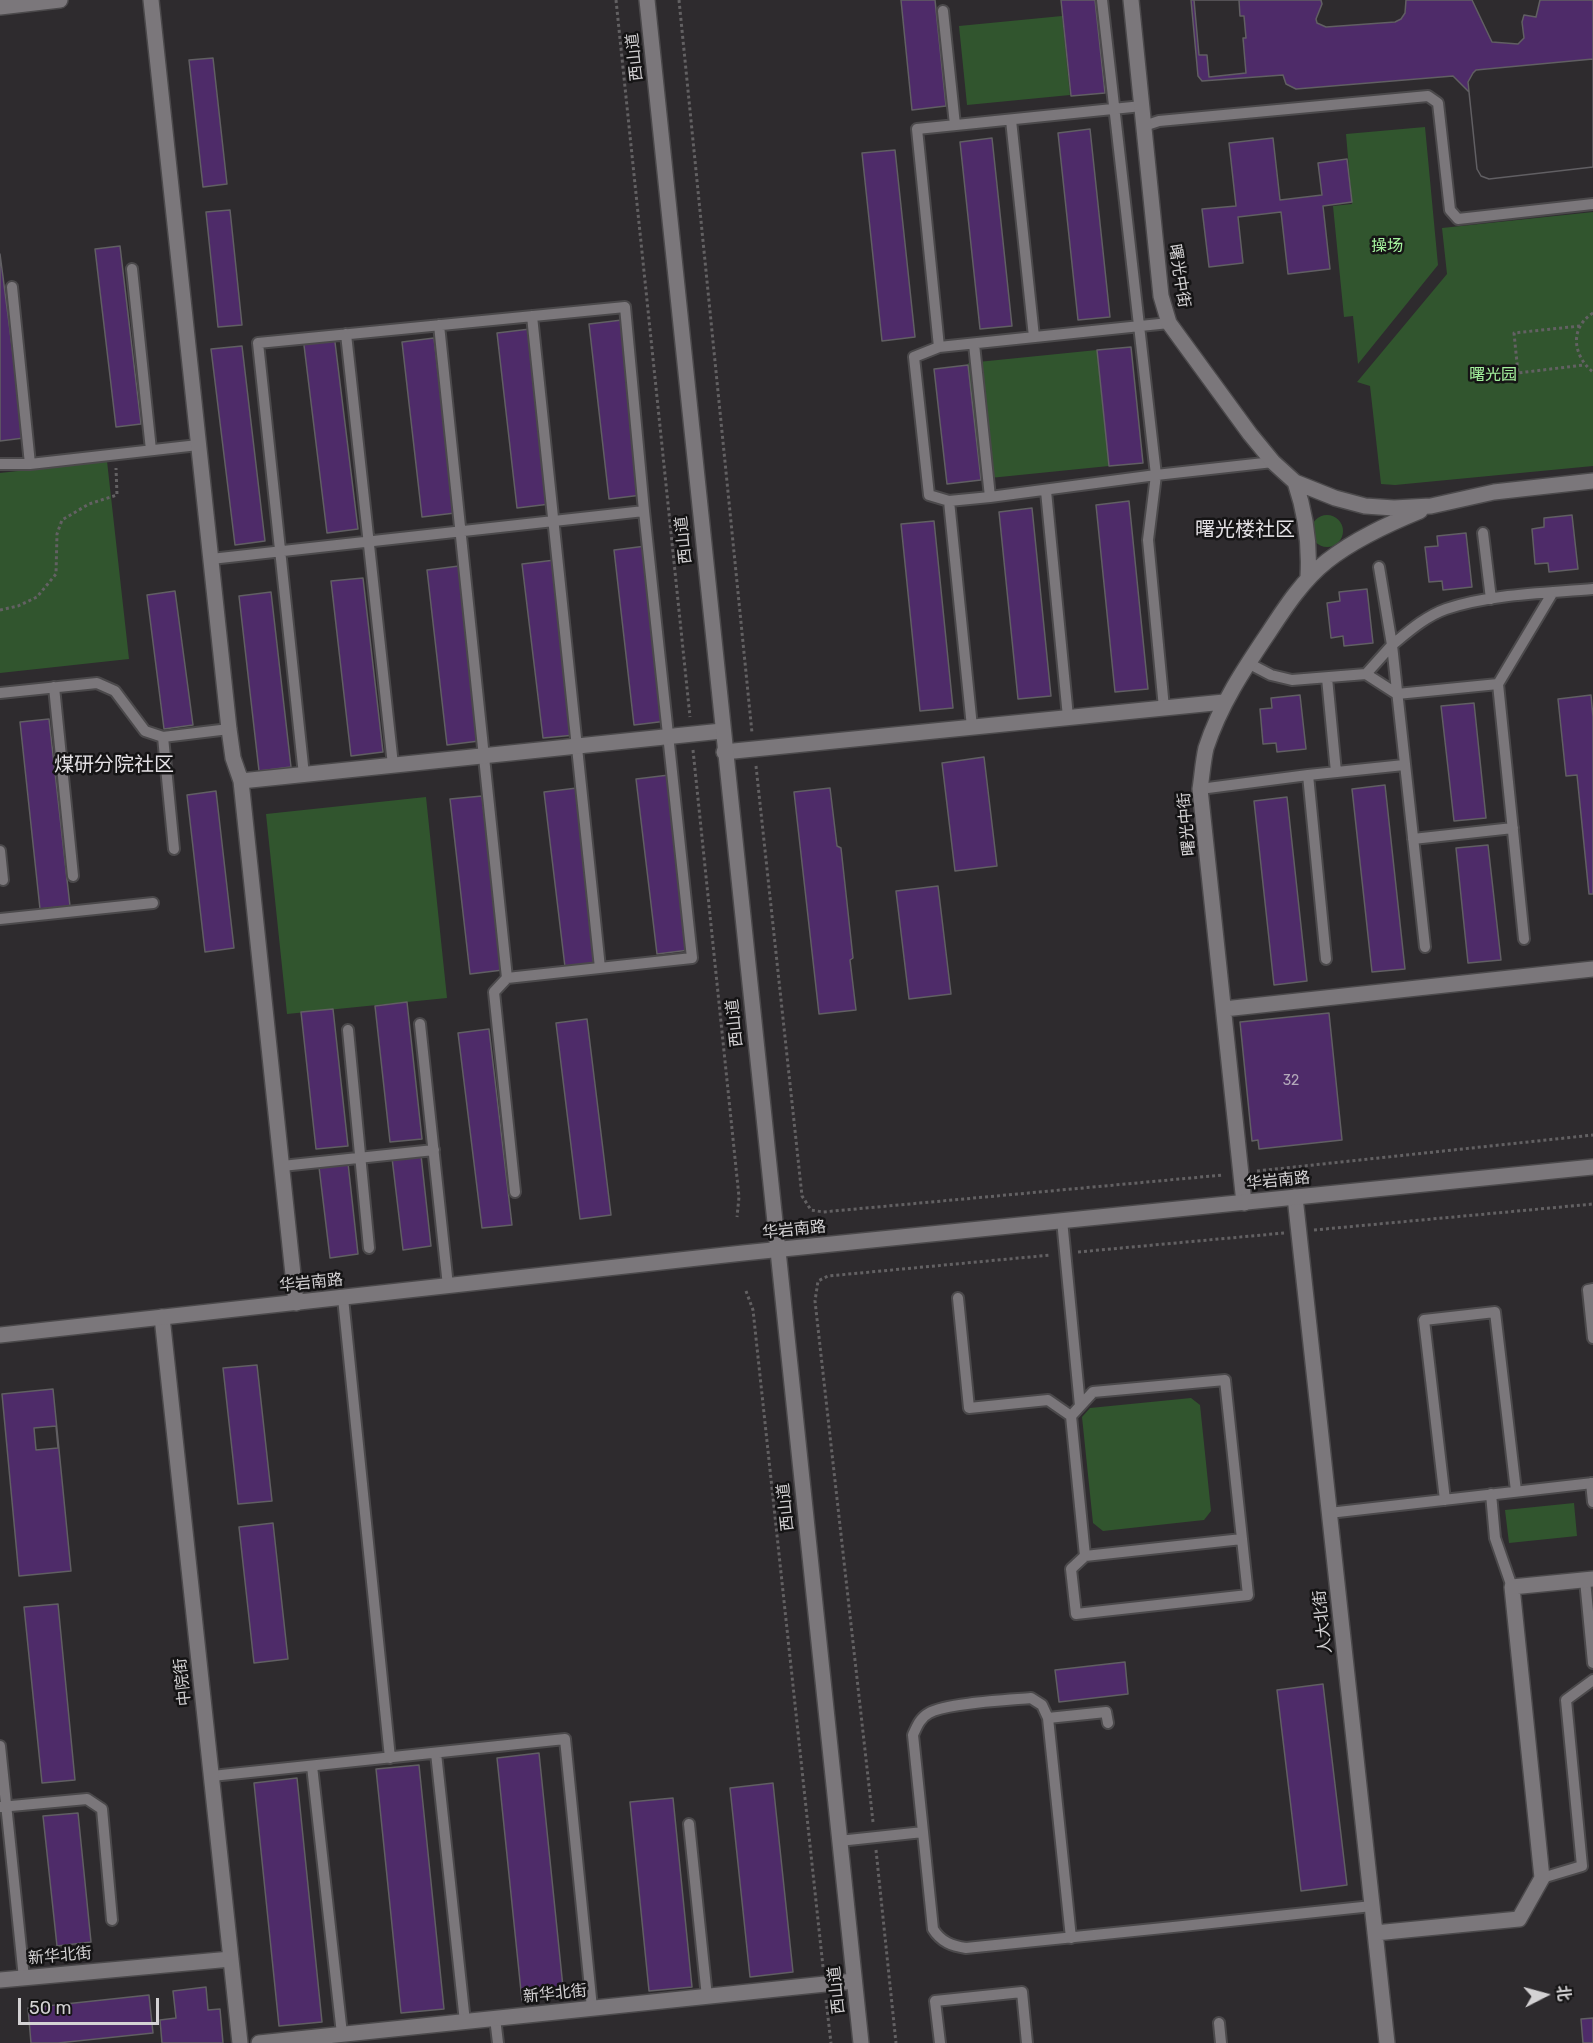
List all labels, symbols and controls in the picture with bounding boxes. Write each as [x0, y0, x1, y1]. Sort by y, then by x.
street label: 西山道 [623, 32, 647, 82]
park label: 操场 [1371, 236, 1403, 256]
street label: 曙光中街 [1165, 243, 1193, 309]
park label: 曙光园 [1469, 365, 1517, 385]
street label: 西山道 [672, 515, 696, 565]
district label: 曙光楼社区 [1195, 518, 1295, 542]
district label: 煤研分院社区 [54, 753, 174, 777]
street label: 曙光中街 [1175, 791, 1199, 857]
street label: 西山道 [723, 998, 747, 1048]
house number: 32 [1283, 1073, 1299, 1089]
street label: 华岩南路 [1245, 1168, 1311, 1194]
street label: 华岩南路 [761, 1217, 827, 1243]
street label: 华岩南路 [278, 1270, 344, 1296]
street label: 西山道 [774, 1482, 798, 1532]
street label: 人大北街 [1310, 1589, 1336, 1655]
street label: 中院街 [171, 1657, 195, 1707]
street label: 新华北街 [27, 1944, 93, 1968]
street label: 西山道 [825, 1965, 849, 2015]
north arrow [1515, 1965, 1575, 2025]
street label: 新华北街 [522, 1981, 588, 2007]
text: 北 [1553, 1984, 1574, 2002]
scale bar [21, 1986, 162, 2024]
text: 50 m [29, 1997, 72, 2019]

